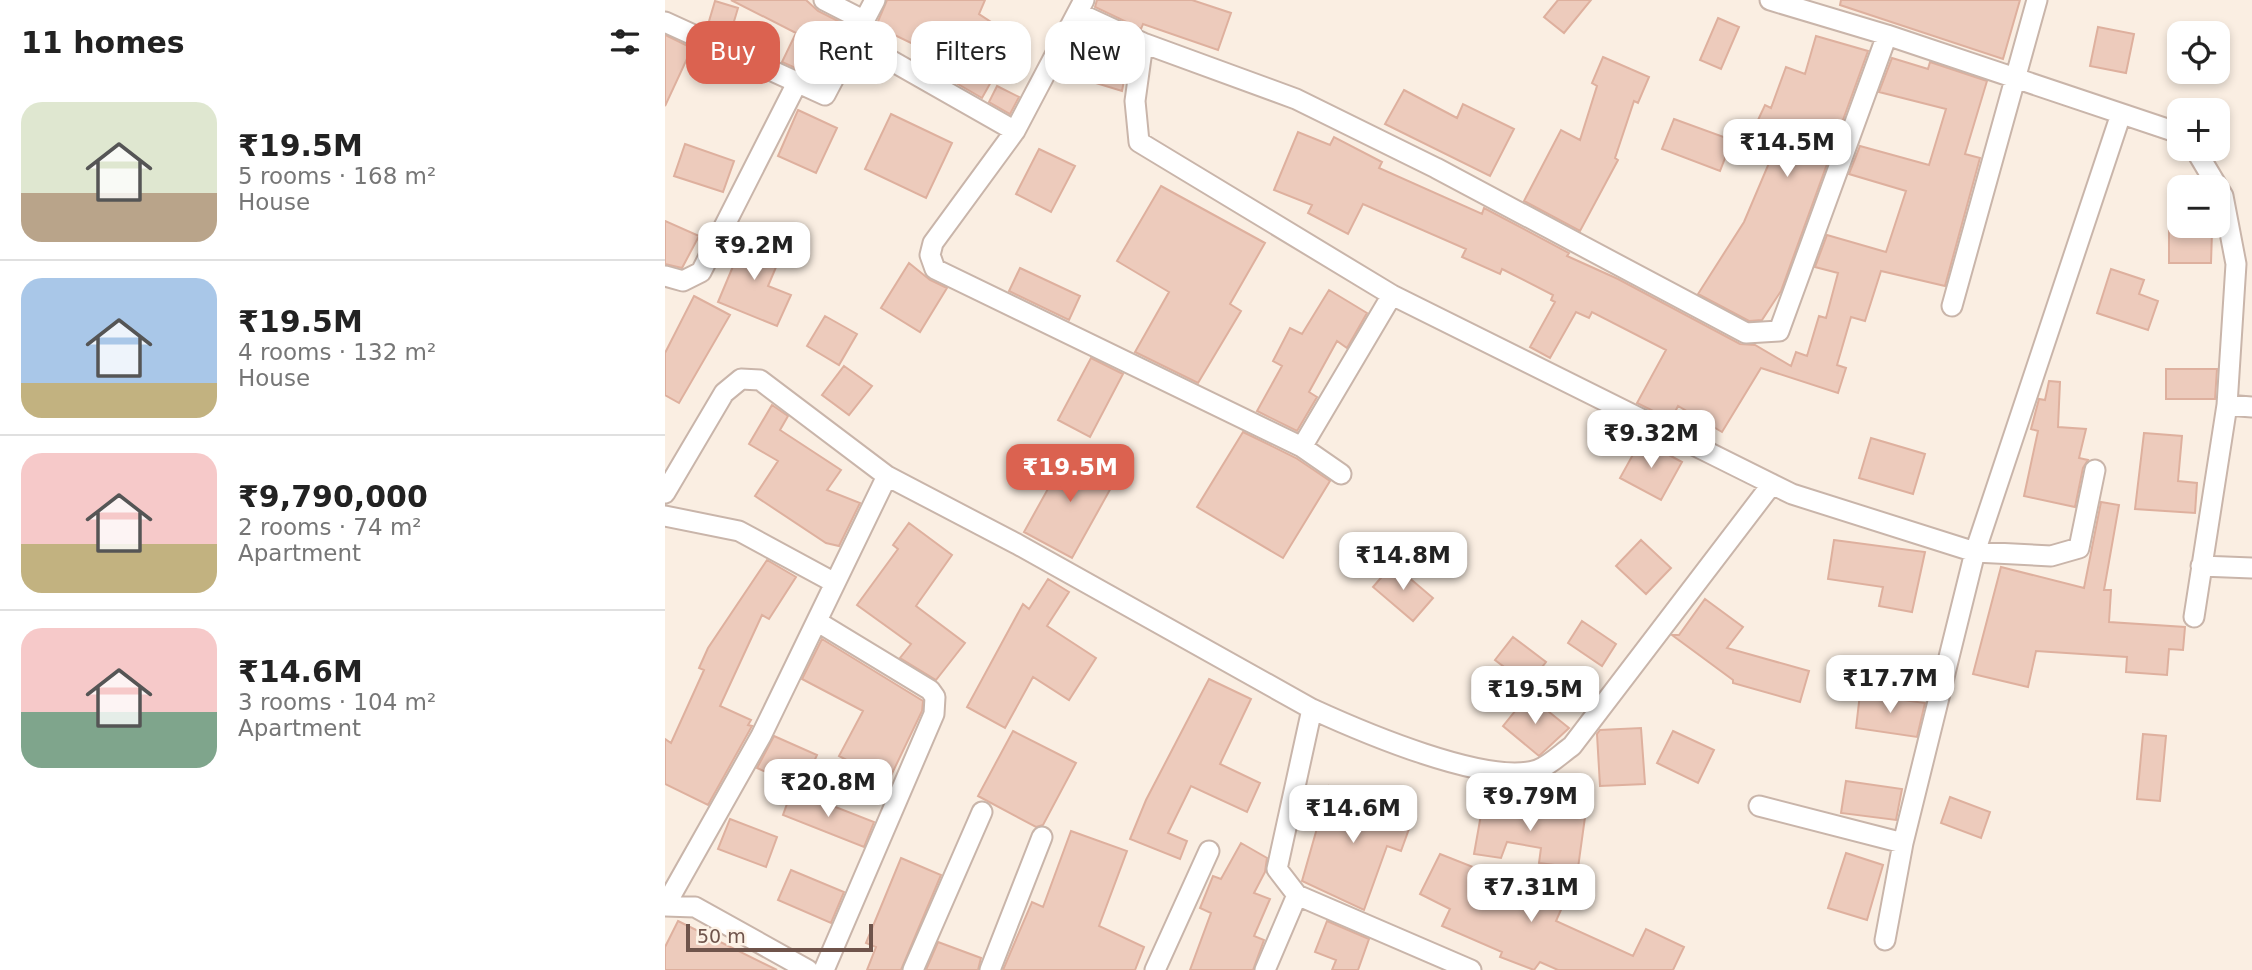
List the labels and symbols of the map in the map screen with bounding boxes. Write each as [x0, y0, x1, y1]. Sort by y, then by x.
pin: ₹14.5M [1730, 120, 1844, 179]
pin: ₹9.2M [705, 222, 803, 282]
pin: ₹9.32M [1594, 410, 1708, 470]
pin: ₹19.5M [1013, 444, 1127, 504]
pin: ₹14.8M [1346, 532, 1460, 592]
pin: ₹17.7M [1833, 656, 1947, 715]
pin: ₹19.5M [1478, 666, 1592, 726]
pin: ₹20.8M [771, 760, 885, 819]
pin: ₹9.79M [1473, 774, 1587, 833]
pin: ₹14.6M [1296, 786, 1410, 845]
pin: ₹7.31M [1474, 864, 1588, 924]
scale bar [686, 921, 873, 953]

